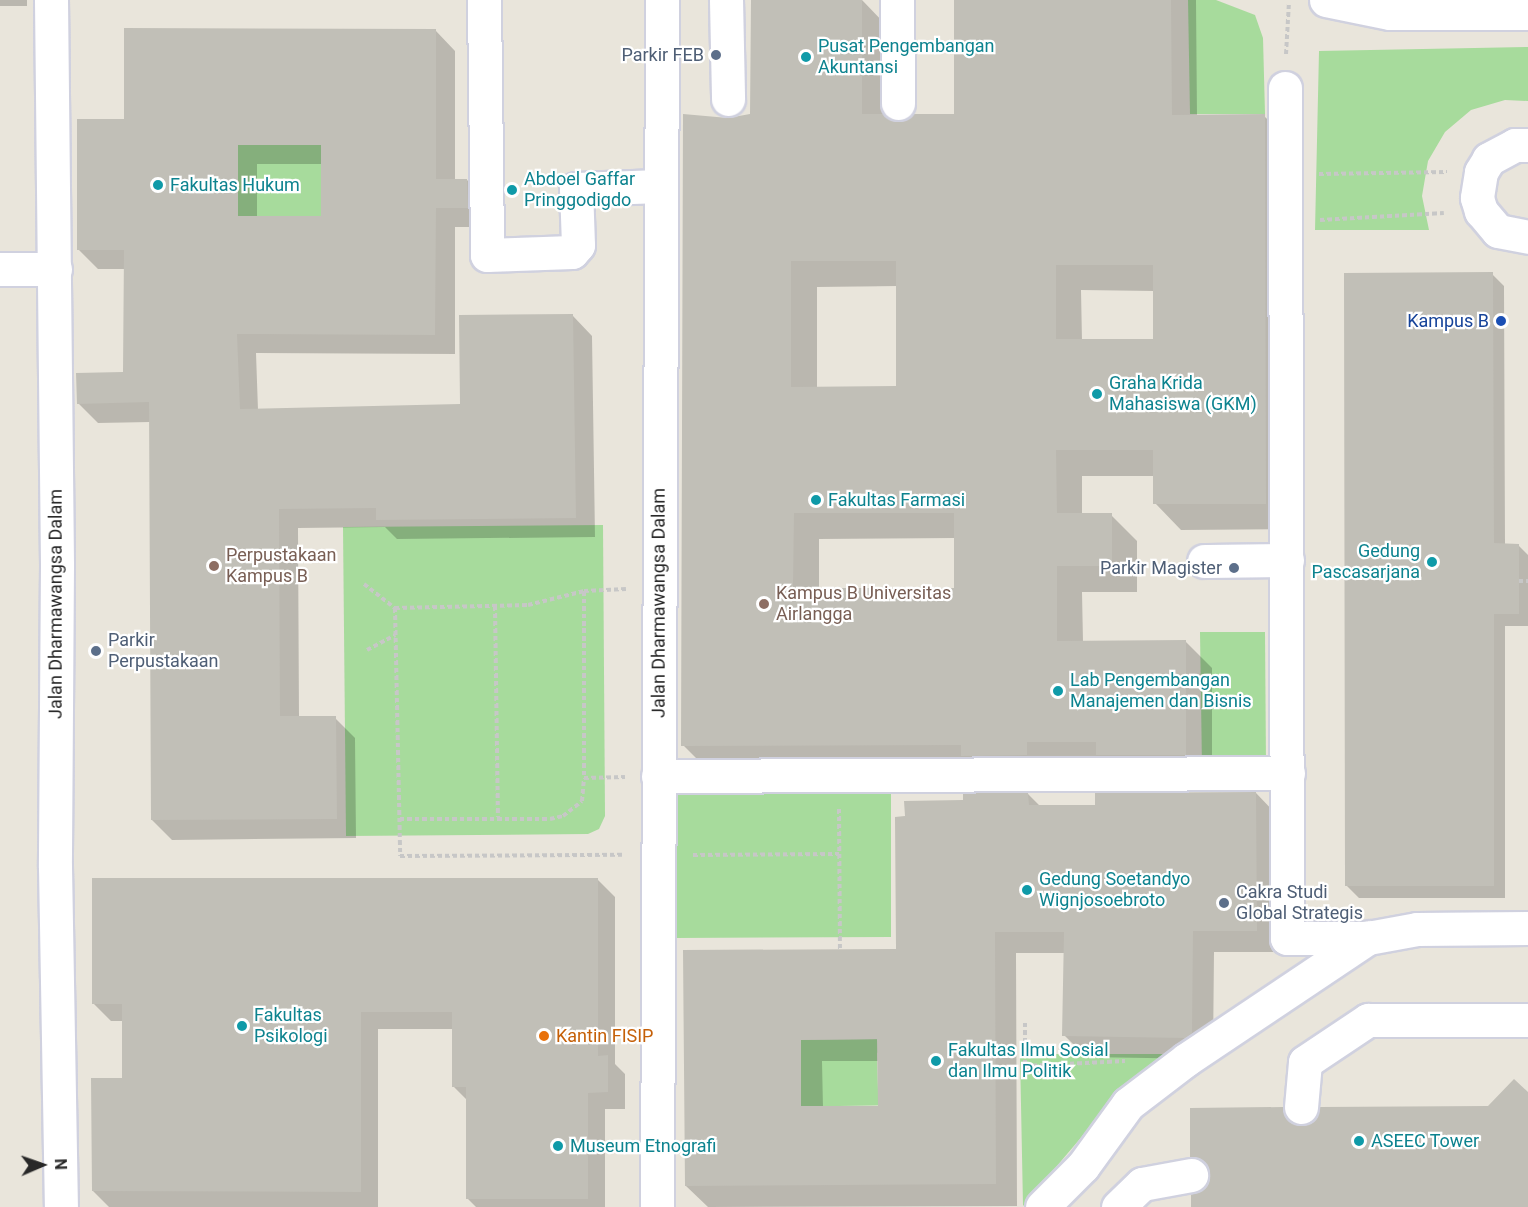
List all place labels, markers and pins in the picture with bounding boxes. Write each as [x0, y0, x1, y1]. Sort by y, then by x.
place label: Pusat Pengembangan Akuntansi [818, 36, 995, 78]
place label: Parkir FEB [621, 44, 704, 66]
marker: Parkir FEB [709, 48, 723, 62]
marker: Pusat Pengembangan Akuntansi [799, 50, 813, 64]
place label: Abdoel Gaffar Pringgodigdo [524, 169, 635, 212]
place label: Fakultas Hukum [170, 174, 300, 196]
marker: Fakultas Hukum [151, 178, 165, 192]
marker: Abdoel Gaffar Pringgodigdo [505, 183, 519, 197]
place label: Kampus B [1407, 310, 1489, 332]
marker: Kampus B [1494, 314, 1508, 328]
place label: Graha Krida Mahasiswa (GKM) [1109, 373, 1257, 416]
marker: Graha Krida Mahasiswa (GKM) [1090, 387, 1104, 401]
place label: Fakultas Farmasi [828, 489, 965, 511]
marker: Fakultas Farmasi [809, 493, 823, 507]
place label: Gedung Pascasarjana [1311, 541, 1420, 584]
place label: Perpustakaan Kampus B [226, 545, 337, 588]
marker: Gedung Pascasarjana [1425, 555, 1439, 569]
place label: Parkir Magister [1100, 557, 1222, 579]
marker: Perpustakaan Kampus B [207, 559, 221, 573]
marker: Parkir Magister [1227, 561, 1241, 575]
place label: Kampus B Universitas Airlangga [776, 583, 951, 626]
marker: Kampus B Universitas Airlangga [757, 597, 771, 611]
place label: Parkir Perpustakaan [108, 630, 219, 672]
marker: Parkir Perpustakaan [89, 644, 103, 658]
place label: Lab Pengembangan Manajemen dan Bisnis [1070, 670, 1252, 712]
marker: Lab Pengembangan Manajemen dan Bisnis [1051, 684, 1065, 698]
place label: Gedung Soetandyo Wignjosoebroto [1039, 869, 1190, 912]
place label: Cakra Studi Global Strategis [1236, 882, 1363, 924]
marker: Gedung Soetandyo Wignjosoebroto [1020, 883, 1034, 897]
marker: Cakra Studi Global Strategis [1217, 896, 1231, 910]
place label: Fakultas Psikologi [254, 1005, 328, 1048]
marker: Fakultas Psikologi [235, 1019, 249, 1033]
place label: Kantin FISIP [556, 1025, 653, 1047]
marker: Kantin FISIP [537, 1029, 551, 1043]
place label: Fakultas Ilmu Sosial dan Ilmu Politik [948, 1040, 1109, 1082]
marker: Fakultas Ilmu Sosial dan Ilmu Politik [929, 1054, 943, 1068]
place label: ASEEC Tower [1371, 1130, 1479, 1152]
marker: ASEEC Tower [1352, 1134, 1366, 1148]
place label: Museum Etnografi [570, 1135, 717, 1157]
marker: Museum Etnografi [551, 1139, 565, 1153]

